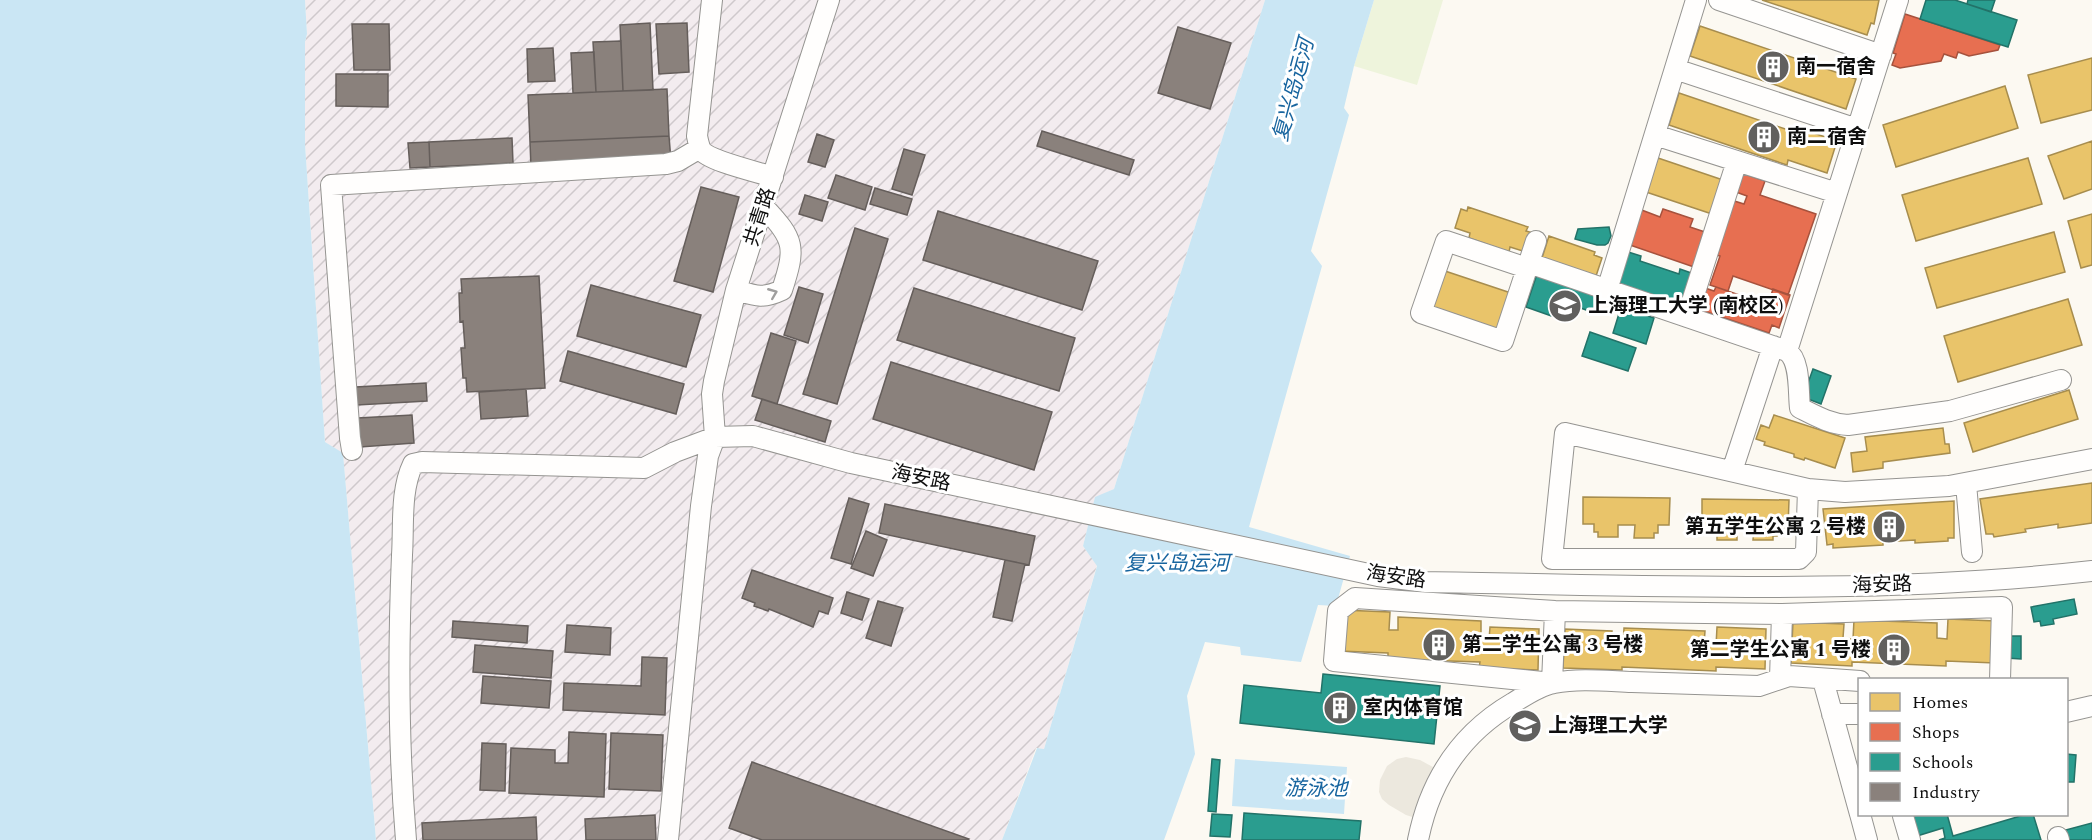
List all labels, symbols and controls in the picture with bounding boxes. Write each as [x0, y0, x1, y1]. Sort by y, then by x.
water label: 复兴岛运河 [1265, 31, 1324, 145]
building icon: 南一宿舍 [1755, 49, 1791, 85]
place label: 南一宿舍 [1796, 52, 1876, 82]
building icon: 南二宿舍 [1746, 119, 1782, 155]
place label: 南二宿舍 [1787, 122, 1867, 152]
street label: 共青路 [736, 184, 784, 250]
one-way arrow [768, 287, 778, 300]
school or university icon: 上海理工大学 (南校区) [1547, 288, 1583, 324]
place label: 上海理工大学 (南校区) [1588, 291, 1783, 321]
street label: 海安路 [889, 457, 953, 499]
building icon: 第五学生公寓 2 号楼 [1871, 509, 1907, 545]
place label: 第五学生公寓 2 号楼 [1685, 512, 1866, 542]
water label: 复兴岛运河 [1125, 548, 1233, 580]
street label: 海安路 [1364, 558, 1428, 596]
street label: 海安路 [1851, 569, 1913, 601]
building icon: 第二学生公寓 3 号楼 [1421, 627, 1457, 663]
place label: 第二学生公寓 3 号楼 [1462, 630, 1643, 660]
building icon: 第二学生公寓 1 号楼 [1876, 632, 1912, 668]
place label: 第二学生公寓 1 号楼 [1690, 635, 1871, 665]
legend [1858, 678, 2068, 816]
text: Homes [1912, 689, 1968, 716]
building icon: 室内体育馆 [1322, 690, 1358, 726]
place label: 室内体育馆 [1363, 693, 1463, 723]
school or university icon: 上海理工大学 [1507, 708, 1543, 744]
place label: 上海理工大学 [1548, 711, 1668, 741]
text: Shops [1912, 719, 1960, 746]
text: Schools [1912, 749, 1974, 776]
water label: 游泳池 [1285, 773, 1349, 805]
text: Industry [1912, 779, 1981, 806]

